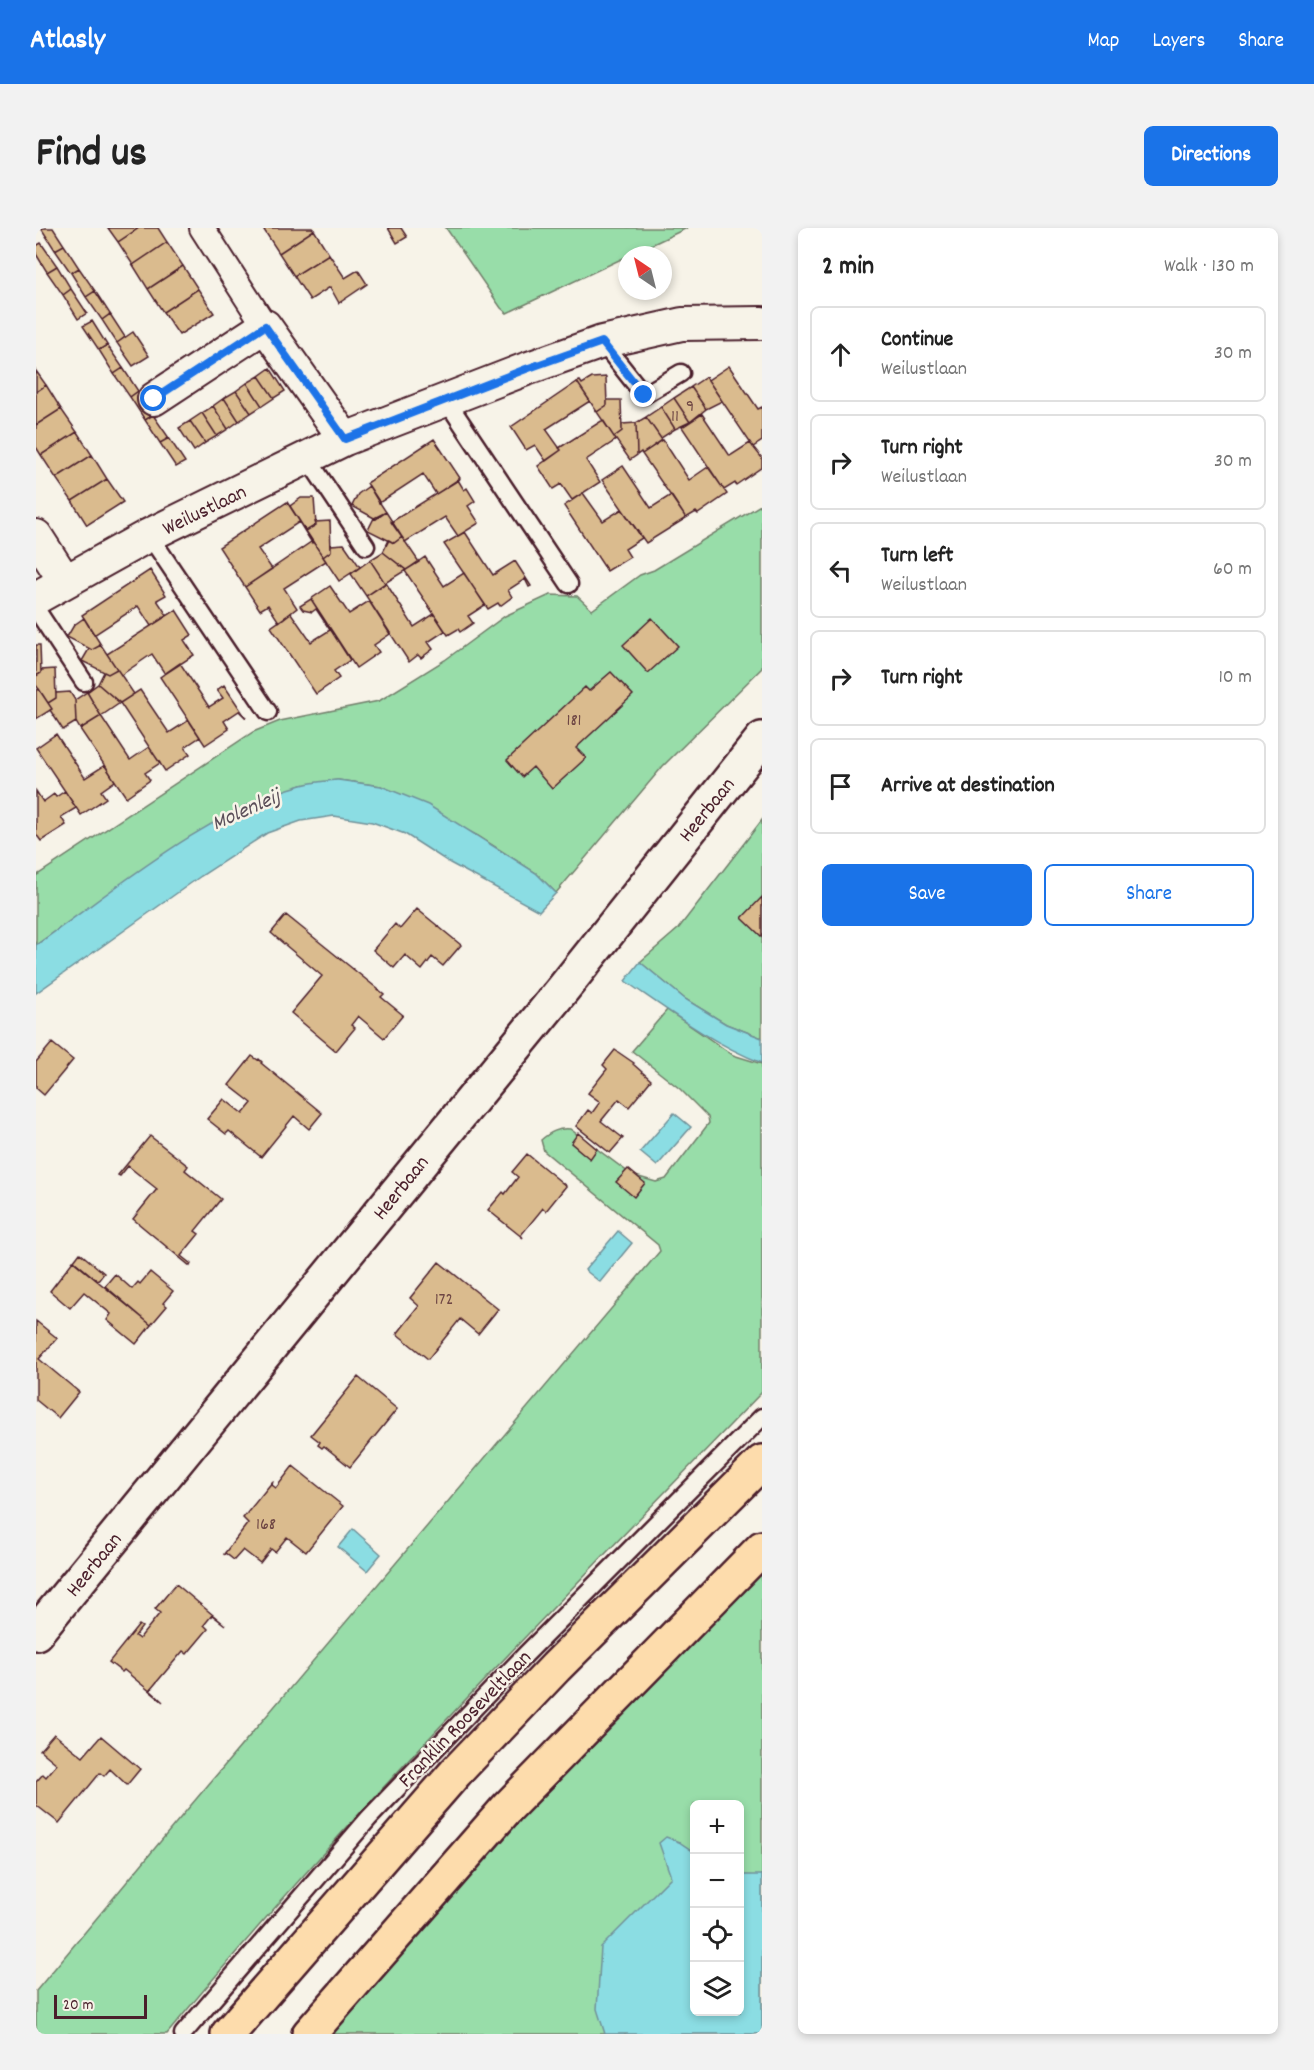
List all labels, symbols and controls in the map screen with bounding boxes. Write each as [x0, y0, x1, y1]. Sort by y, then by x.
text: Atlasly [30, 22, 105, 62]
text: Map [1088, 27, 1119, 57]
text: Layers [1152, 27, 1205, 57]
text: Share [1238, 27, 1284, 57]
text: Find us [36, 126, 147, 186]
button: Directions [1144, 126, 1278, 186]
north arrow [618, 246, 672, 300]
text: 2 min [822, 249, 874, 286]
text: Walk · 130 m [1164, 253, 1254, 281]
text: Continue [881, 325, 953, 356]
icon: ahead [824, 338, 857, 371]
text: 30 m [1214, 340, 1252, 368]
text: Weilustlaan [881, 356, 967, 384]
route end [630, 381, 656, 407]
route start [140, 385, 166, 411]
house number: 9 [686, 395, 694, 420]
house number: 11 [671, 405, 679, 430]
text: Turn right [881, 433, 963, 464]
icon: right [824, 446, 857, 479]
text: 30 m [1214, 448, 1252, 476]
text: Weilustlaan [881, 464, 967, 492]
street label: Weilustlaan [158, 478, 252, 545]
text: Turn left [881, 541, 953, 572]
icon: left [824, 554, 857, 587]
text: 60 m [1213, 556, 1252, 584]
text: Weilustlaan [881, 572, 967, 600]
icon: right [824, 662, 857, 695]
text: Turn right [881, 663, 963, 694]
text: 10 m [1218, 664, 1252, 692]
house number: 181 [566, 709, 582, 734]
icon: arrive [824, 770, 857, 803]
text: Arrive at destination [881, 771, 1055, 802]
street label: Heerbaan [673, 772, 744, 850]
water label: Molenleij [207, 781, 288, 840]
button: Save [822, 864, 1032, 926]
button: Share [1044, 864, 1254, 926]
street label: Heerbaan [367, 1150, 438, 1228]
house number: 172 [435, 1288, 453, 1313]
house number: 168 [256, 1513, 276, 1538]
street label: Heerbaan [60, 1527, 131, 1605]
street label: Franklin Rooseveltlaan [393, 1645, 540, 1796]
map controls [690, 1800, 744, 2016]
button: + [690, 1800, 744, 1854]
button: − [690, 1854, 744, 1908]
button: locate [690, 1908, 744, 1962]
button: layers [690, 1962, 744, 2016]
scale bar [54, 1992, 147, 2020]
text: 20 m [63, 1994, 93, 2017]

